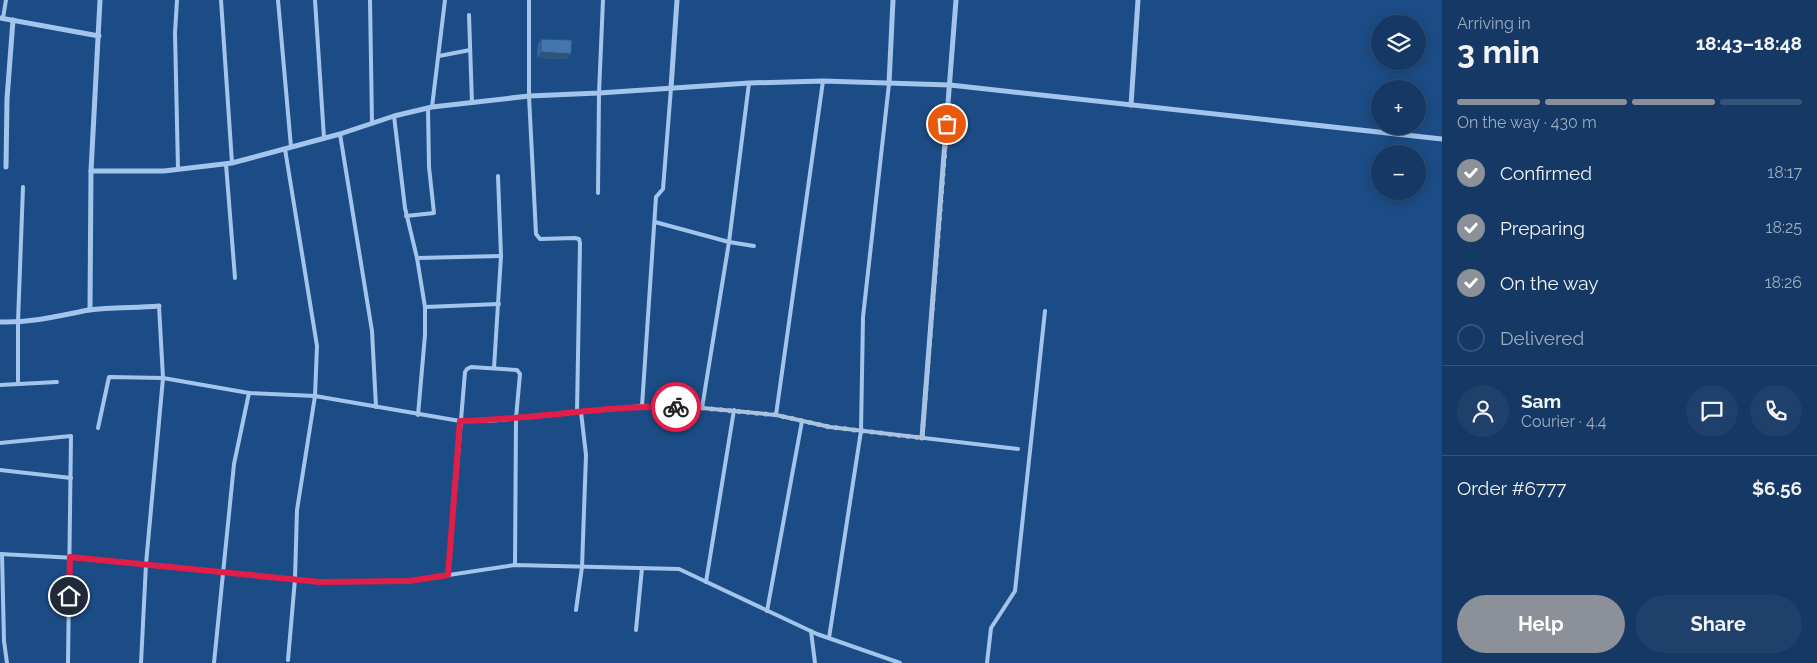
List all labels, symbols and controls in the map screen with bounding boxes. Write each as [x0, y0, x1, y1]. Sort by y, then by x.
text: Arriving in [1457, 14, 1531, 33]
map controls [1371, 15, 1426, 200]
button: layers [1371, 15, 1426, 70]
text: 18:43–18:48 [1696, 32, 1802, 54]
text: 3 min [1457, 33, 1540, 70]
button: + [1371, 80, 1426, 135]
pin [926, 103, 968, 145]
icon: bag [933, 110, 961, 138]
text: On the way · 430 m [1457, 113, 1597, 132]
button: − [1371, 145, 1426, 200]
icon: check [1457, 159, 1485, 187]
text: Confirmed [1500, 162, 1592, 184]
text: 18:17 [1767, 163, 1802, 182]
icon: check [1457, 214, 1485, 242]
text: Preparing [1500, 217, 1585, 239]
text: 18:25 [1766, 218, 1802, 237]
icon: check [1457, 269, 1485, 297]
text: On the way [1500, 272, 1599, 294]
text: 18:26 [1765, 273, 1802, 292]
text: Delivered [1500, 327, 1584, 349]
courier [651, 382, 701, 432]
button: person [1457, 385, 1509, 437]
button: chat [1686, 385, 1738, 437]
button: phone [1750, 385, 1802, 437]
text: Sam [1521, 390, 1561, 412]
icon: bike [662, 393, 690, 421]
text: Courier · 4.4 [1521, 412, 1606, 431]
text: Order #6777 [1457, 477, 1567, 499]
text: $6.56 [1752, 477, 1802, 499]
pin [48, 575, 90, 617]
icon: home [55, 582, 83, 610]
button: Help [1457, 595, 1625, 653]
button: Share [1635, 595, 1802, 653]

